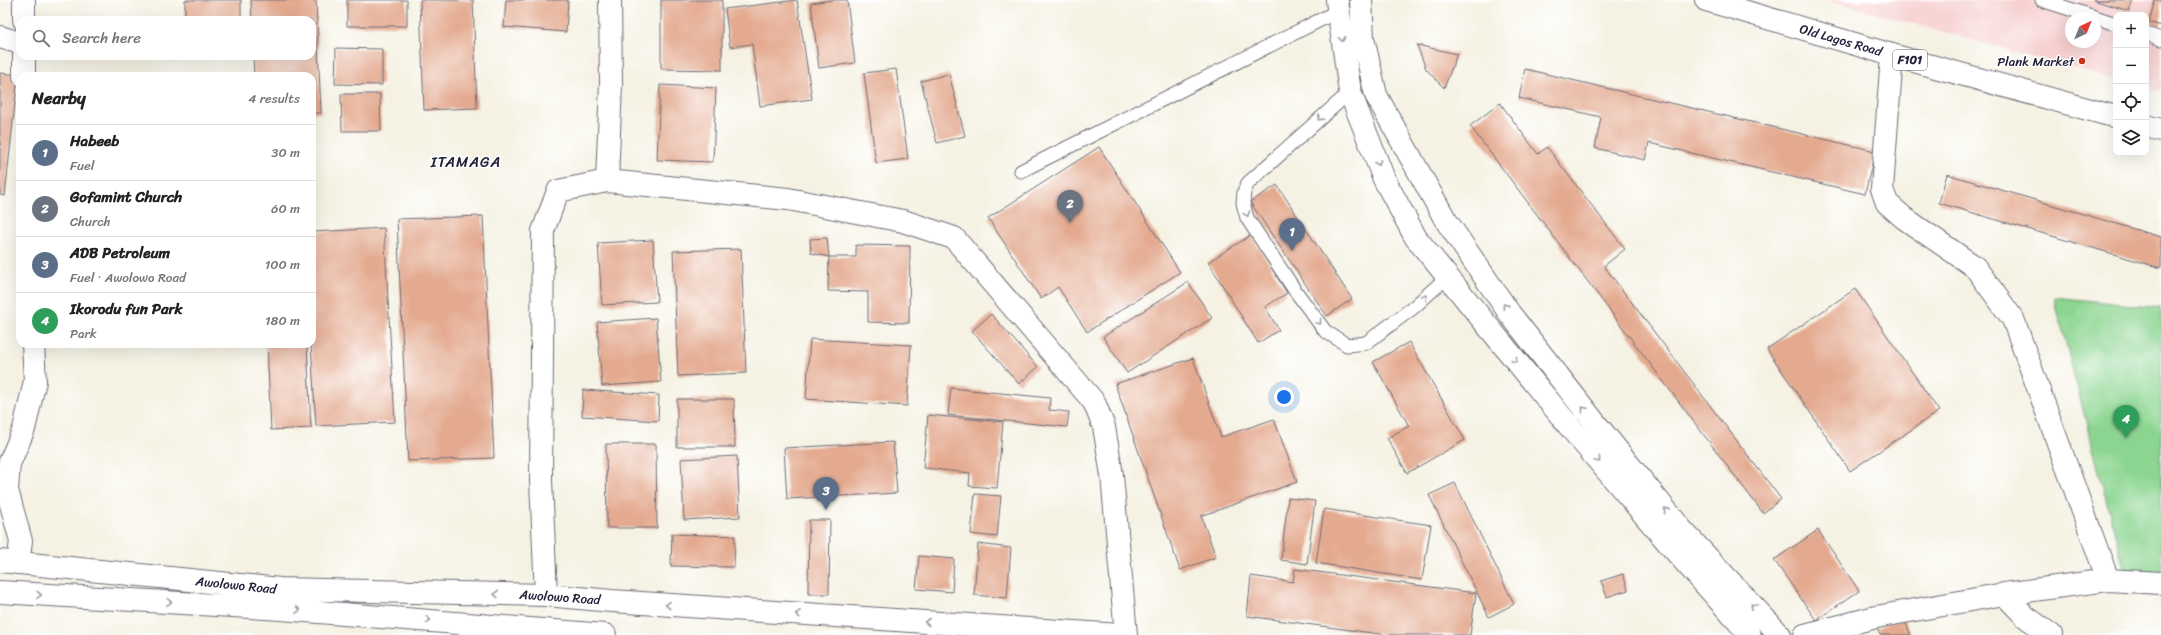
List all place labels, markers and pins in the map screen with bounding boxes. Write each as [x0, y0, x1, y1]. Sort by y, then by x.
place label: Plank Market [1997, 50, 2075, 73]
marker: Plank Market [2077, 56, 2087, 66]
pin: 2 [1057, 190, 1083, 223]
pin: 1 [1279, 218, 1305, 251]
pin: 4 [2113, 405, 2139, 438]
pin: 3 [813, 477, 839, 510]

